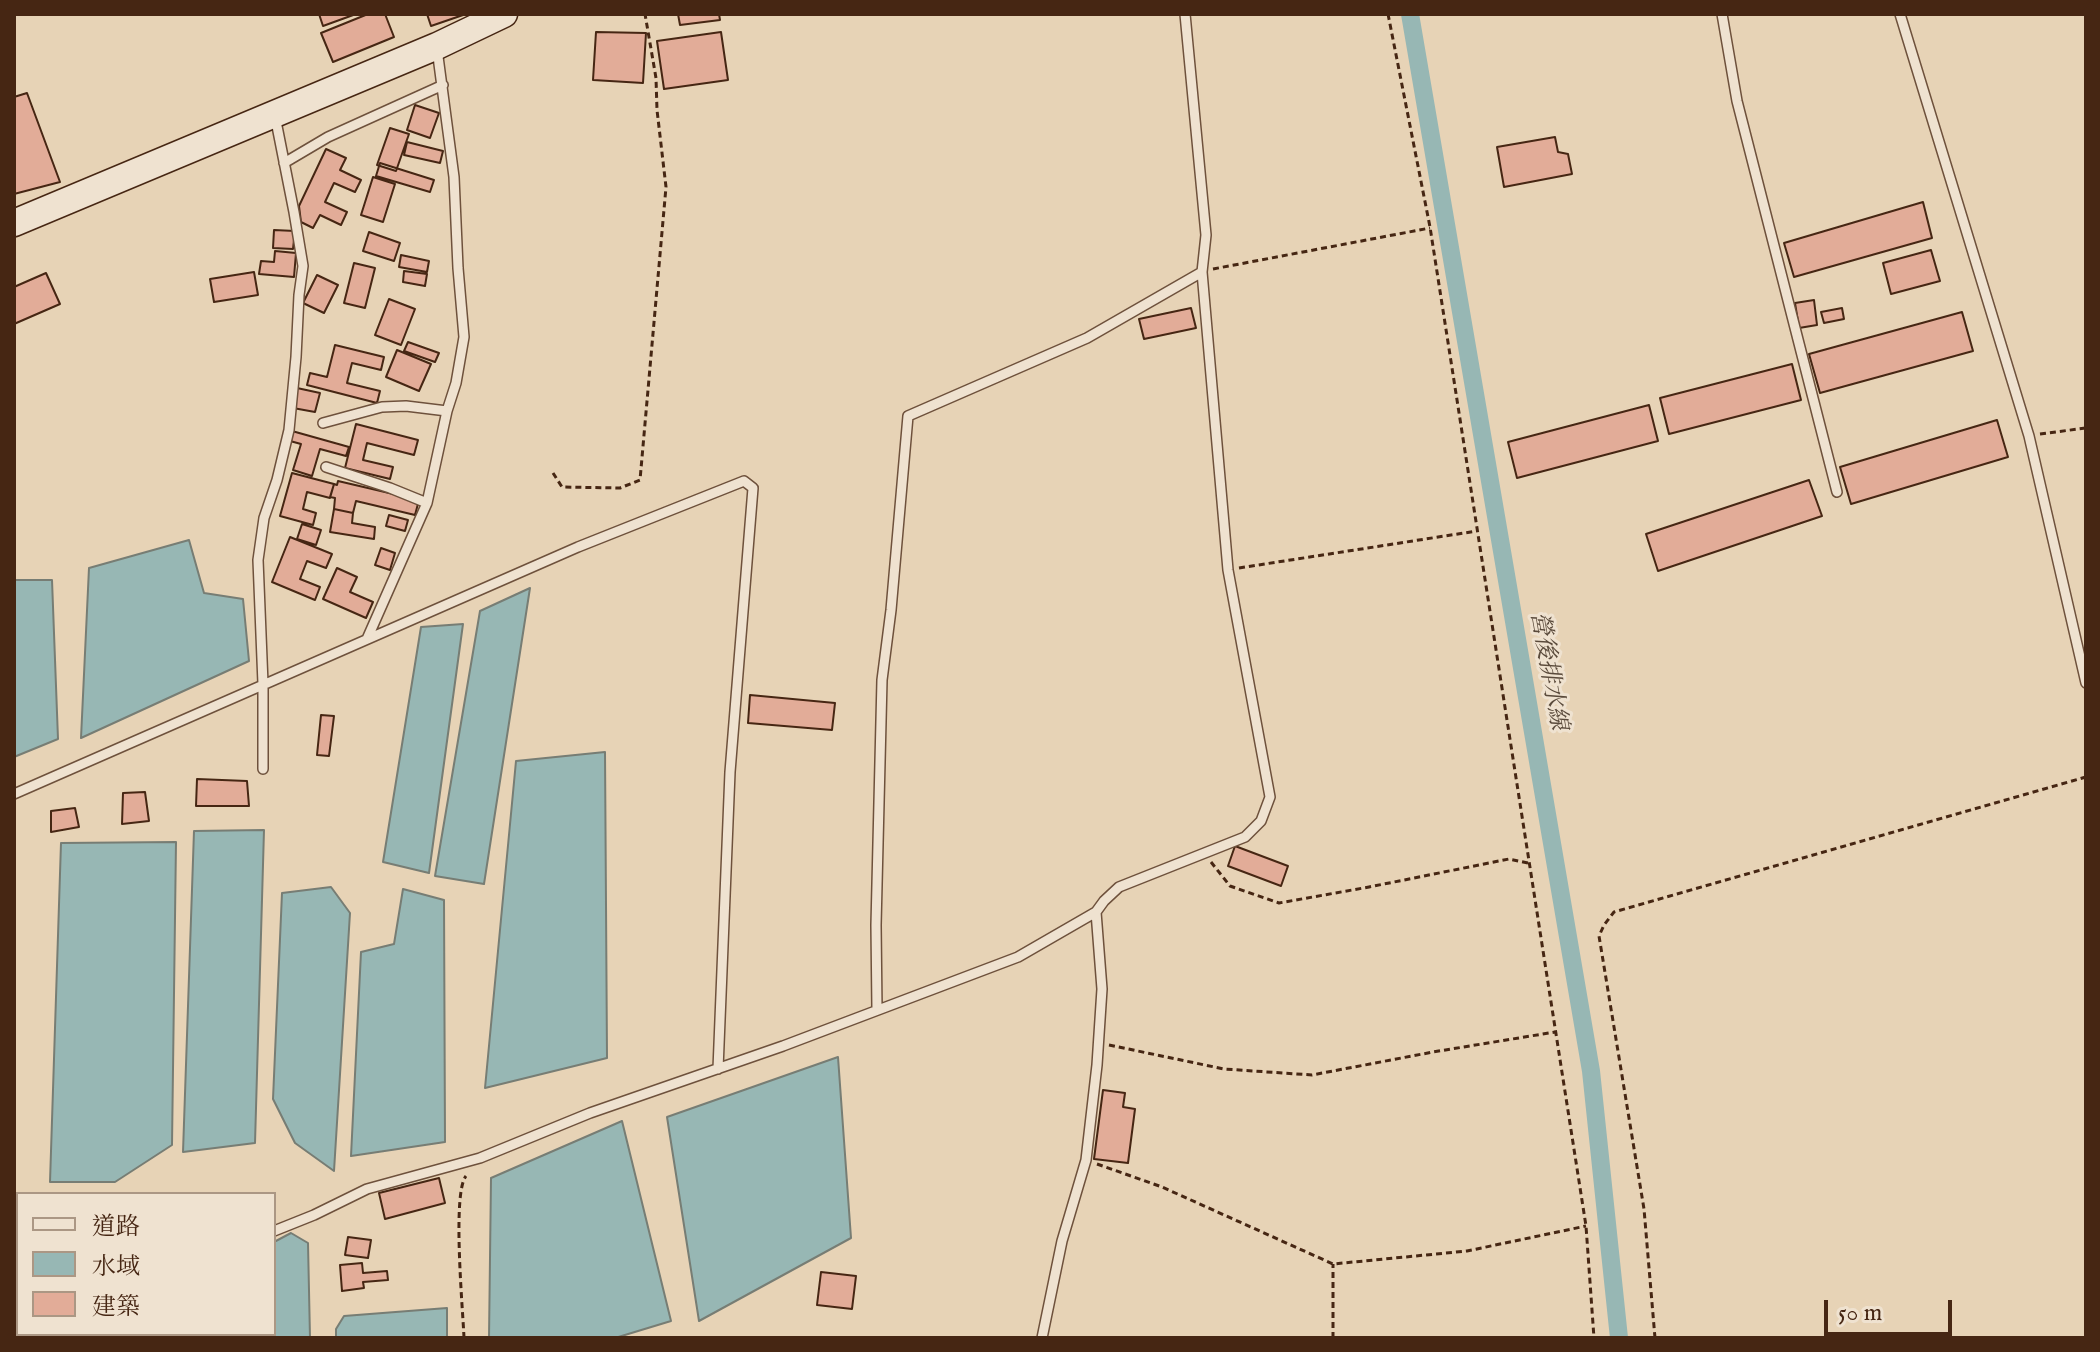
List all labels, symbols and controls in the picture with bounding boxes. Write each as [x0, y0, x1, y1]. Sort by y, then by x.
water label: 營後排水線 [1522, 609, 1572, 733]
legend [16, 1192, 276, 1336]
text: 道路 [92, 1212, 140, 1243]
text: 水域 [92, 1252, 140, 1283]
scale bar [1828, 1284, 1956, 1334]
text: 建築 [92, 1292, 140, 1323]
text: 50 m [1838, 1298, 1882, 1329]

